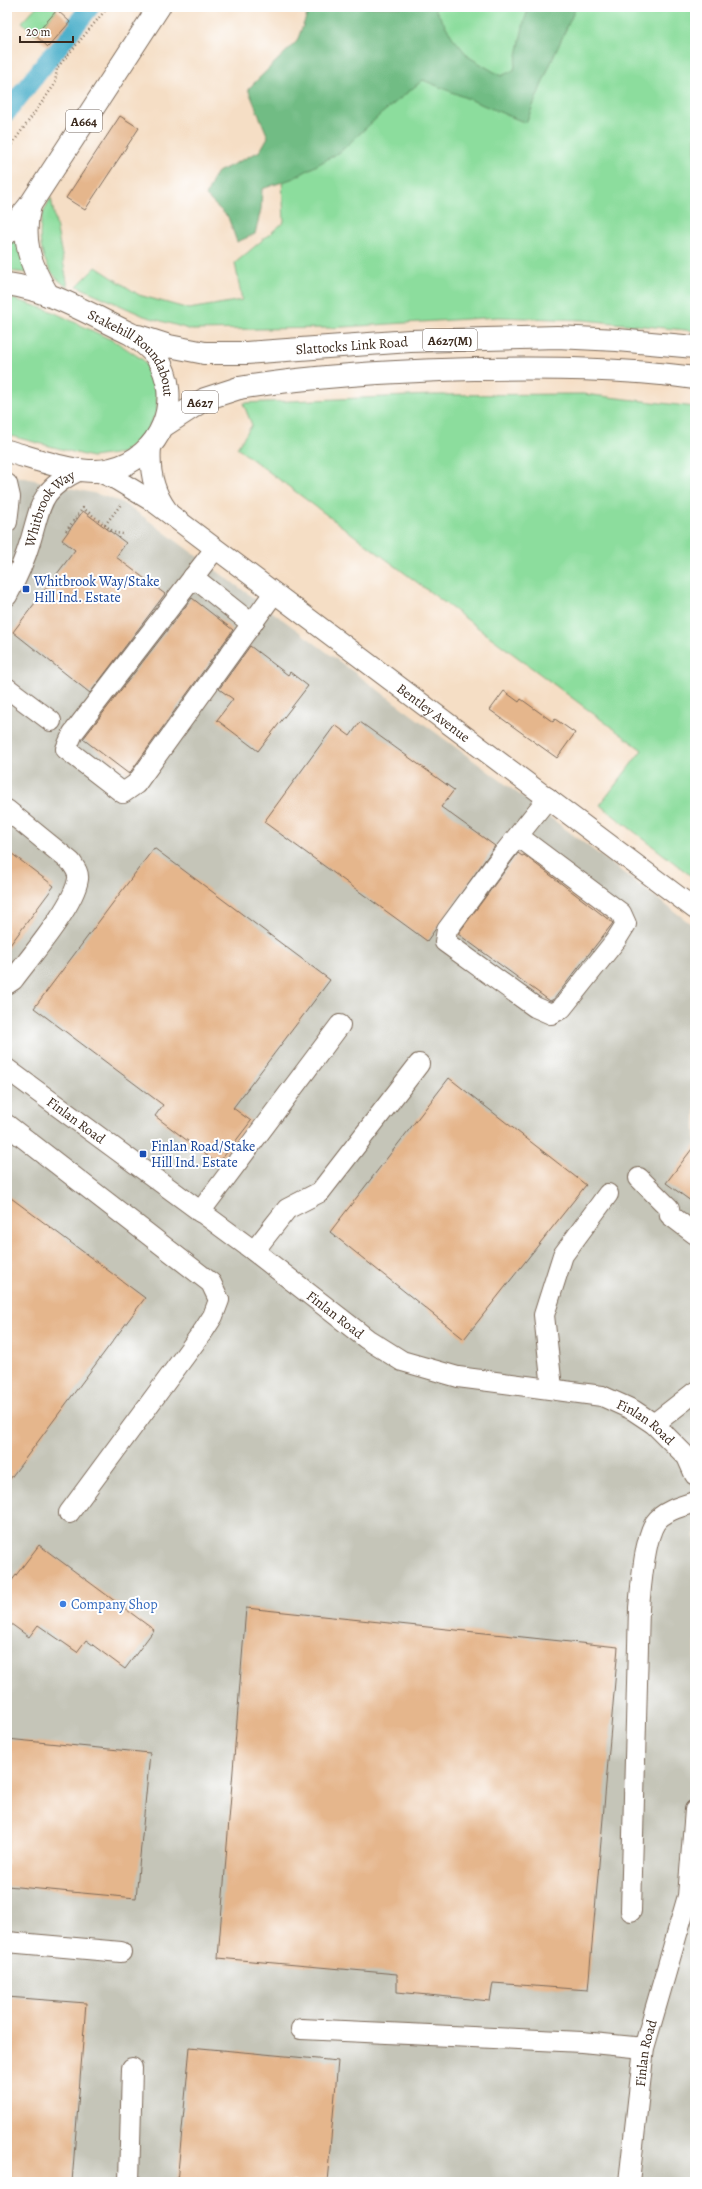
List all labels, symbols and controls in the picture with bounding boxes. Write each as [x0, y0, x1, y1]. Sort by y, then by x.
scale bar [20, 18, 73, 44]
text: 20 m [26, 24, 50, 40]
road number: A664 [66, 110, 102, 132]
street label: Stakehill Roundabout [85, 305, 178, 397]
road number: A627(M) [423, 329, 477, 351]
street label: Slattocks Link Road [295, 332, 409, 359]
road number: A627 [182, 391, 218, 413]
street label: Whitbrook Way [20, 465, 79, 550]
place label: Whitbrook Way/Stake Hill Ind. Estate [33, 572, 160, 607]
marker: Whitbrook Way/Stake Hill Ind. Estate [21, 584, 31, 594]
street label: Bentley Avenue [393, 679, 474, 747]
street label: Finlan Road [43, 1093, 109, 1149]
place label: Finlan Road/Stake Hill Ind. Estate [151, 1137, 255, 1172]
marker: Finlan Road/Stake Hill Ind. Estate [138, 1149, 148, 1159]
street label: Finlan Road [302, 1286, 368, 1344]
street label: Finlan Road [613, 1395, 679, 1450]
place label: Company Shop [71, 1595, 158, 1614]
marker: Company Shop [58, 1599, 68, 1609]
street label: Finlan Road [631, 2017, 662, 2088]

